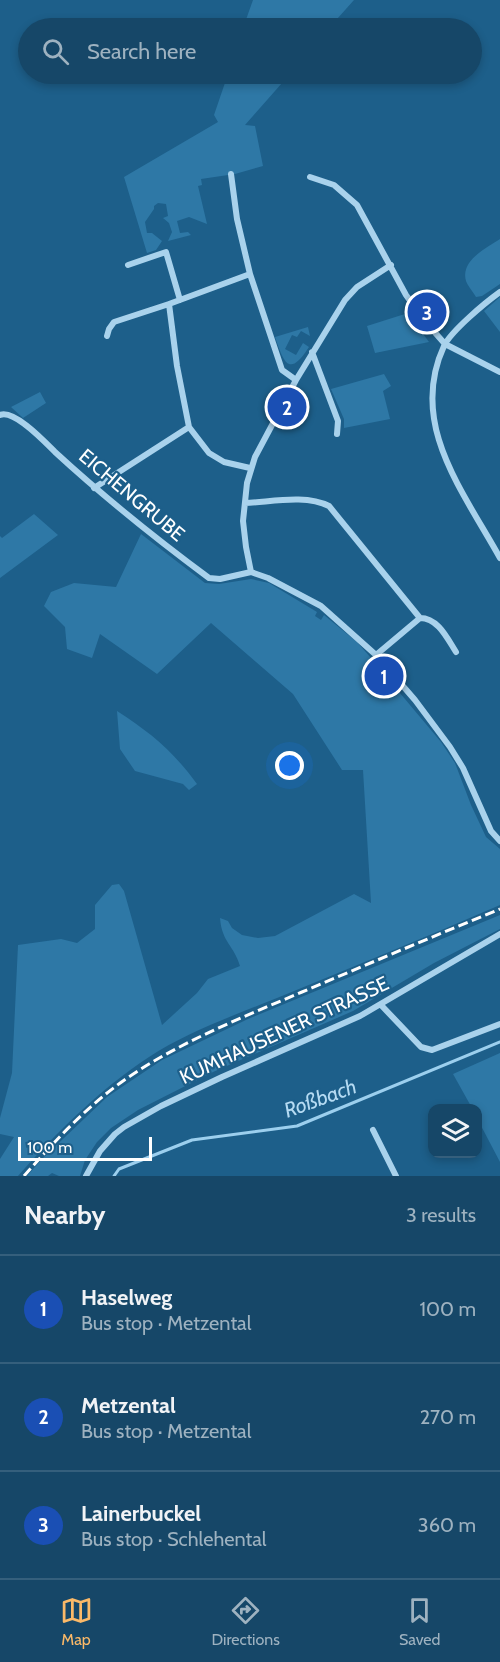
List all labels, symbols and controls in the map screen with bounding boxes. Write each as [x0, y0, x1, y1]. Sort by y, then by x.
search box [18, 18, 482, 84]
icon: search [39, 35, 72, 68]
text: Search here [87, 38, 196, 65]
pin: 3 [408, 290, 446, 334]
pin: 2 [268, 384, 306, 430]
street label: EICHENGRUBE [74, 444, 190, 546]
pin: 1 [364, 654, 404, 698]
your location [275, 751, 304, 780]
street label: KUMHAUSENER STRASSE [176, 971, 392, 1089]
water label: Roßbach [280, 1073, 360, 1123]
map controls [428, 1104, 482, 1158]
button: layers [428, 1104, 482, 1158]
scale bar [18, 1134, 152, 1162]
text: 100 m [27, 1138, 72, 1157]
text: Nearby [24, 1199, 105, 1231]
text: 3 results [406, 1203, 476, 1227]
text: Haselweg [81, 1284, 172, 1311]
text: 1 [40, 1297, 47, 1321]
text: 100 m [420, 1297, 476, 1321]
text: Bus stop · Metzental [81, 1311, 251, 1335]
text: Metzental [81, 1392, 176, 1419]
text: 2 [38, 1405, 49, 1429]
text: 270 m [420, 1405, 476, 1429]
text: Bus stop · Metzental [81, 1419, 251, 1443]
text: Lainerbuckel [81, 1500, 201, 1527]
text: 3 [38, 1513, 49, 1537]
text: 360 m [418, 1513, 476, 1537]
text: Bus stop · Schlehental [81, 1527, 267, 1551]
tab: Map [60, 1594, 93, 1649]
tab: Directions [212, 1594, 280, 1649]
tab: Saved [399, 1594, 440, 1649]

